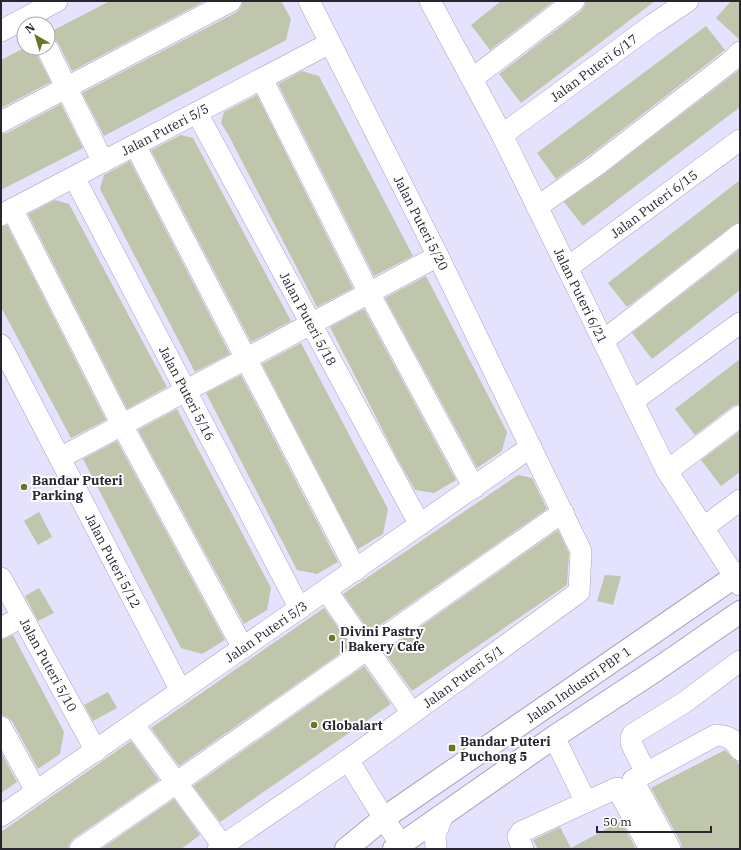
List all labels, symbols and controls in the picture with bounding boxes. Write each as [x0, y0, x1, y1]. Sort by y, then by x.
north arrow [16, 16, 56, 56]
text: N [22, 20, 38, 36]
street label: Jalan Puteri 6/17 [547, 30, 641, 105]
street label: Jalan Puteri 5/5 [118, 99, 212, 159]
street label: Jalan Puteri 6/15 [607, 166, 701, 242]
street label: Jalan Puteri 5/20 [390, 173, 452, 273]
street label: Jalan Puteri 6/21 [550, 245, 611, 346]
street label: Jalan Puteri 5/18 [276, 269, 341, 369]
street label: Jalan Puteri 5/16 [155, 343, 219, 443]
place label: Bandar Puteri Parking [32, 472, 123, 504]
marker: Bandar Puteri Parking [19, 482, 29, 492]
street label: Jalan Puteri 5/12 [82, 510, 145, 611]
street label: Jalan Puteri 5/3 [222, 597, 310, 666]
street label: Jalan Puteri 5/10 [16, 615, 81, 715]
place label: Divini Pastry | Bakery Cafe [340, 623, 425, 655]
marker: Divini Pastry | Bakery Cafe [327, 633, 337, 643]
street label: Jalan Puteri 5/1 [419, 641, 507, 711]
street label: Jalan Industri PBP 1 [523, 642, 634, 726]
place label: Globalart [322, 717, 383, 734]
marker: Globalart [309, 720, 319, 730]
place label: Bandar Puteri Puchong 5 [460, 733, 551, 765]
marker: Bandar Puteri Puchong 5 [447, 743, 457, 753]
scale bar [597, 808, 711, 834]
text: 50 m [603, 814, 632, 829]

